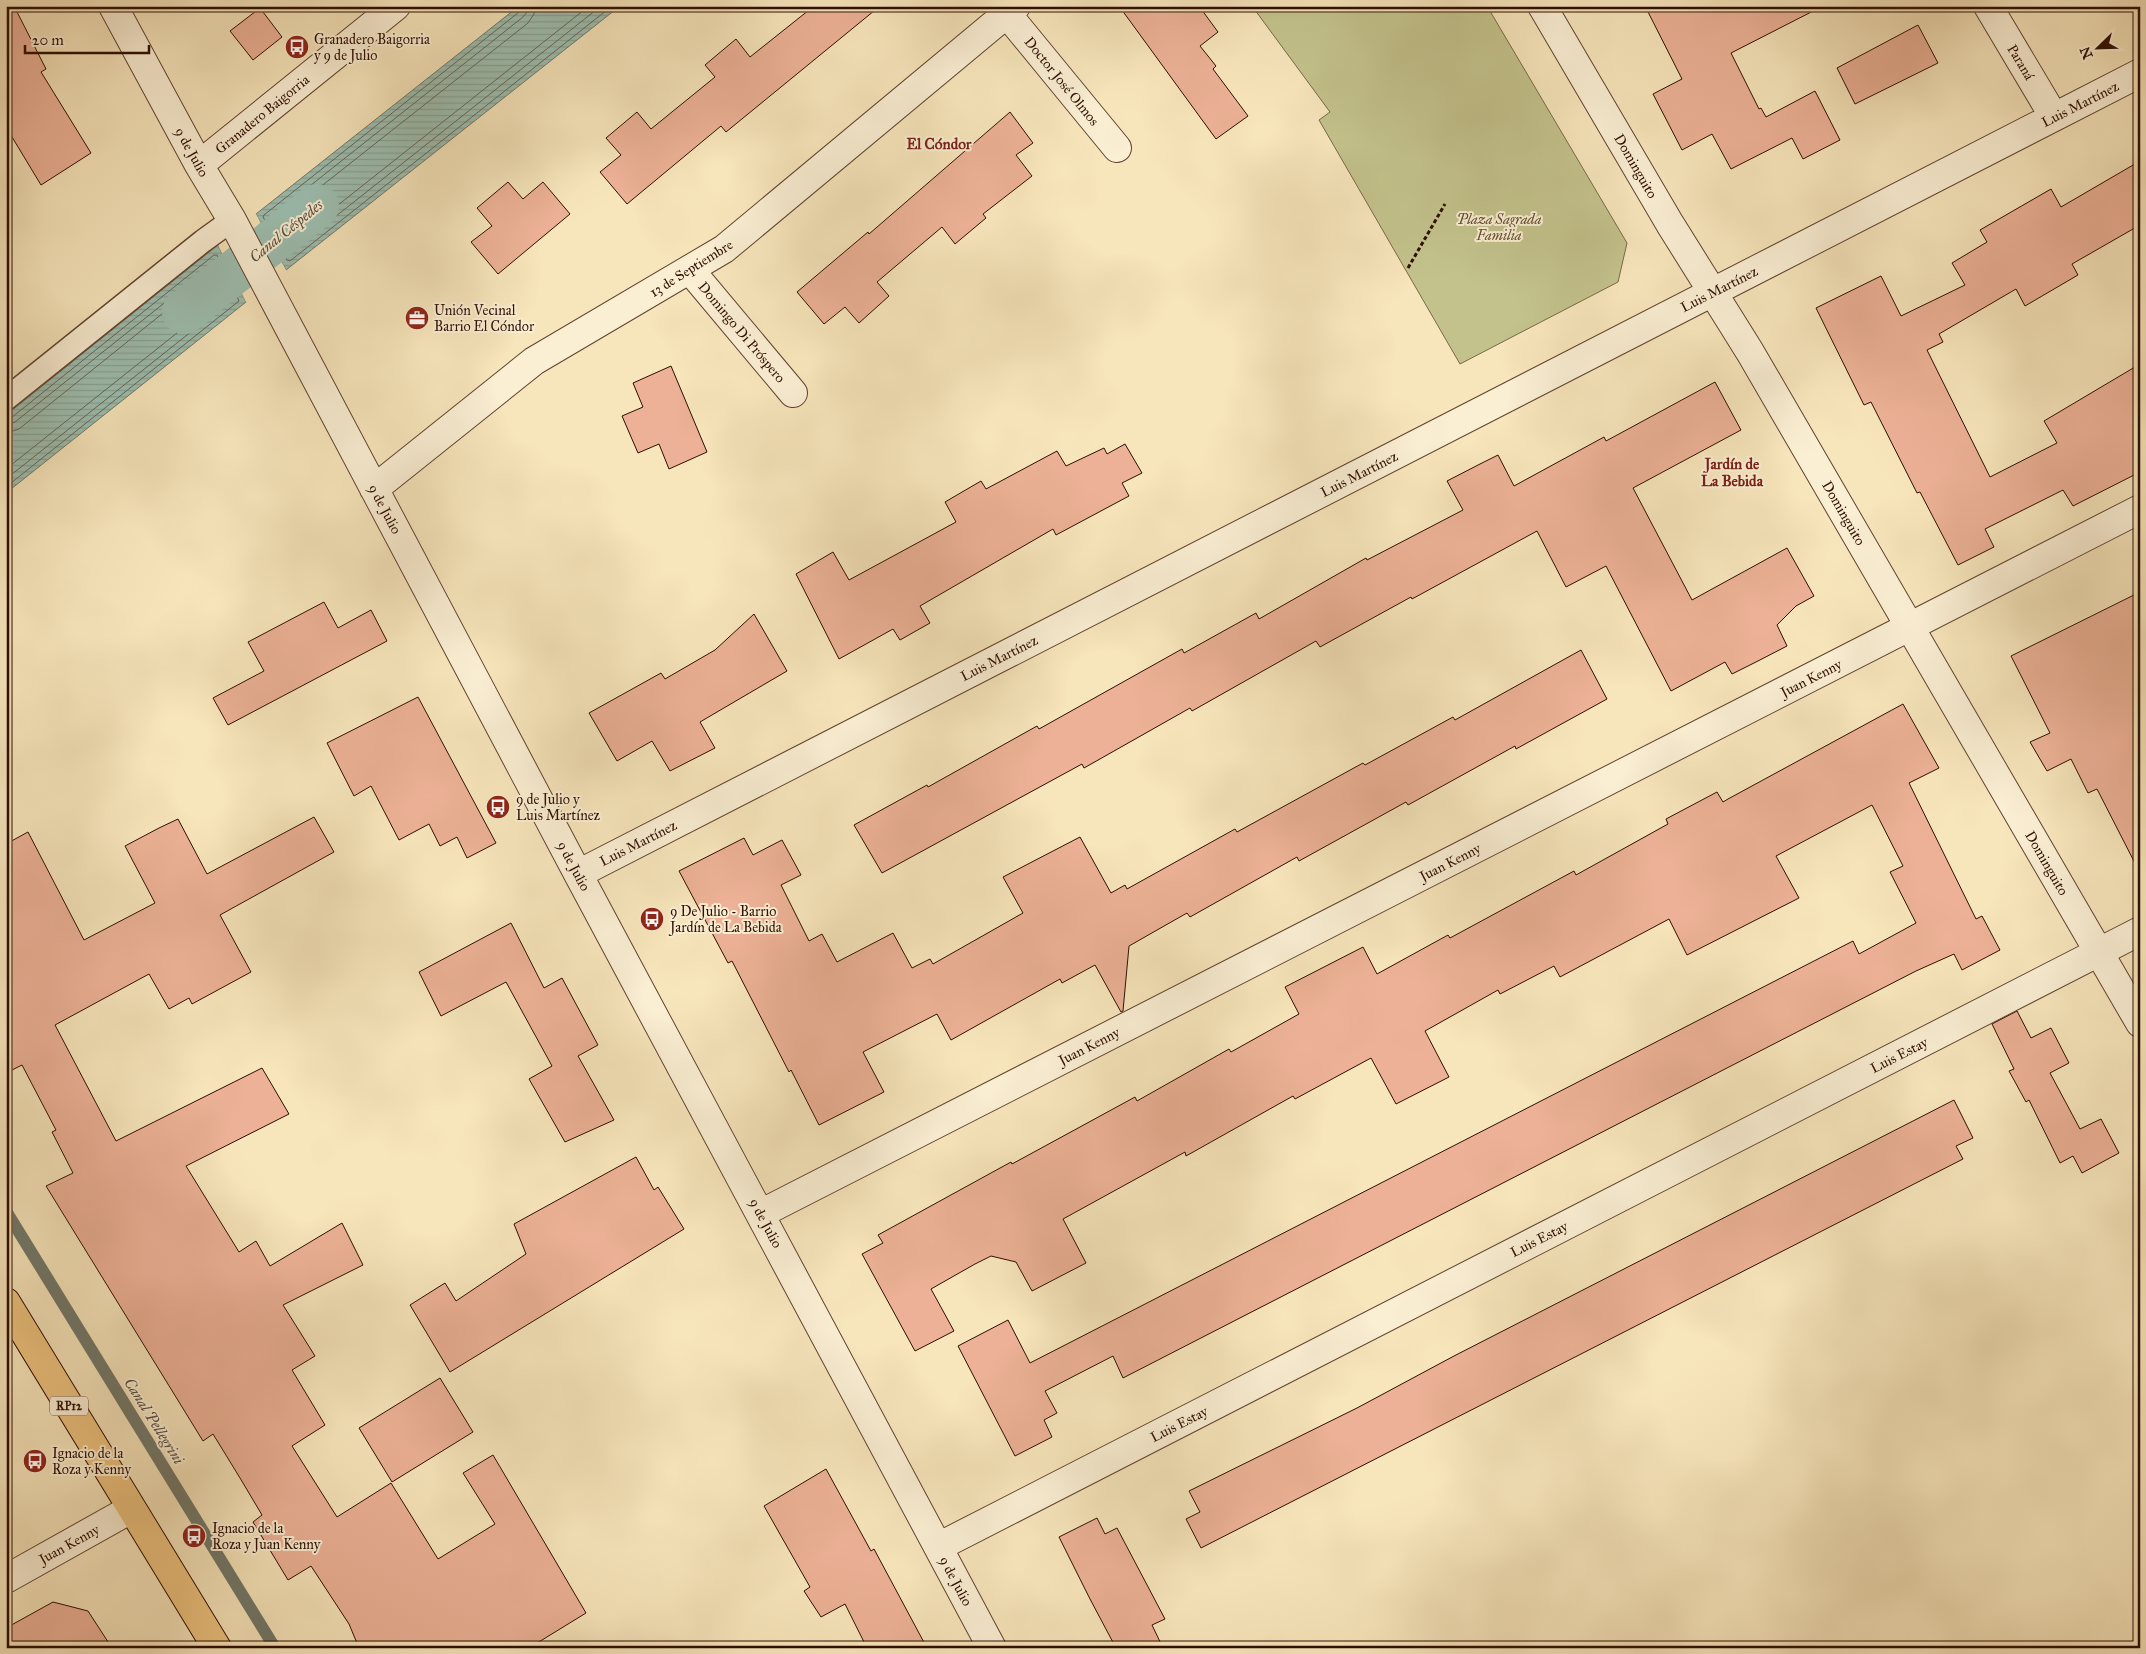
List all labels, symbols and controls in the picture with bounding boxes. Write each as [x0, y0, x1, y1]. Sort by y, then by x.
scale bar [25, 22, 149, 54]
north arrow [2074, 22, 2124, 72]
text: 20 m [32, 31, 64, 49]
place label: Granadero Baigorria y 9 de Julio [314, 31, 430, 65]
street label: Doctor José Olmos [1020, 33, 1103, 130]
bus stop icon: Granadero Baigorria y 9 de Julio [284, 34, 310, 60]
street label: Paraná [2003, 41, 2038, 83]
text: N [2076, 44, 2097, 62]
street label: Granadero Baigorria [212, 71, 313, 158]
street label: Luis Martínez [2039, 78, 2122, 131]
street label: 9 de Julio [170, 125, 212, 180]
street label: Dominguito [1610, 131, 1661, 201]
district label: El Cóndor [907, 135, 972, 153]
water label: Canal Céspedes [246, 196, 327, 267]
park label: Plaza Sagrada Familia [1457, 211, 1542, 244]
street label: 13 de Septiembre [647, 236, 736, 301]
street label: Luis Martínez [1678, 263, 1761, 316]
street label: Domingo Di Próspero [694, 278, 789, 386]
place label: Unión Vecinal Barrio El Cóndor [434, 302, 535, 335]
office icon: Unión Vecinal Barrio El Cóndor [404, 305, 430, 331]
street label: Luis Martínez [1318, 448, 1401, 501]
district label: Jardín de La Bebida [1701, 455, 1764, 490]
street label: Dominguito [1818, 478, 1869, 548]
street label: 9 de Julio [364, 481, 405, 538]
street label: Luis Martínez [958, 632, 1041, 685]
street label: Juan Kenny [1776, 656, 1846, 703]
place label: 9 de Julio y Luis Martínez [516, 791, 601, 824]
bus stop icon: 9 de Julio y Luis Martínez [485, 794, 511, 820]
street label: Luis Martínez [597, 817, 680, 870]
street label: Dominguito [2021, 828, 2072, 898]
street label: 9 de Julio [553, 838, 594, 895]
street label: Juan Kenny [1415, 840, 1485, 887]
place label: 9 De Julio - Barrio Jardín de La Bebida [668, 903, 782, 937]
bus stop icon: 9 De Julio - Barrio Jardín de La Bebida [639, 906, 665, 932]
street label: Juan Kenny [1054, 1024, 1124, 1071]
street label: Luis Estay [1868, 1034, 1931, 1077]
street label: 9 de Julio [745, 1195, 786, 1252]
street label: Luis Estay [1508, 1218, 1571, 1261]
water label: Canal Pellegrini [120, 1374, 188, 1468]
road number: RP12 [50, 1396, 88, 1415]
street label: Luis Estay [1148, 1403, 1211, 1446]
place label: Ignacio de la Roza y Kenny [52, 1445, 131, 1478]
bus stop icon: Ignacio de la Roza y Kenny [22, 1448, 48, 1474]
place label: Ignacio de la Roza y Juan Kenny [212, 1520, 321, 1554]
street label: Juan Kenny [34, 1521, 103, 1570]
bus stop icon: Ignacio de la Roza y Juan Kenny [181, 1523, 207, 1549]
street label: 9 de Julio [935, 1553, 976, 1610]

